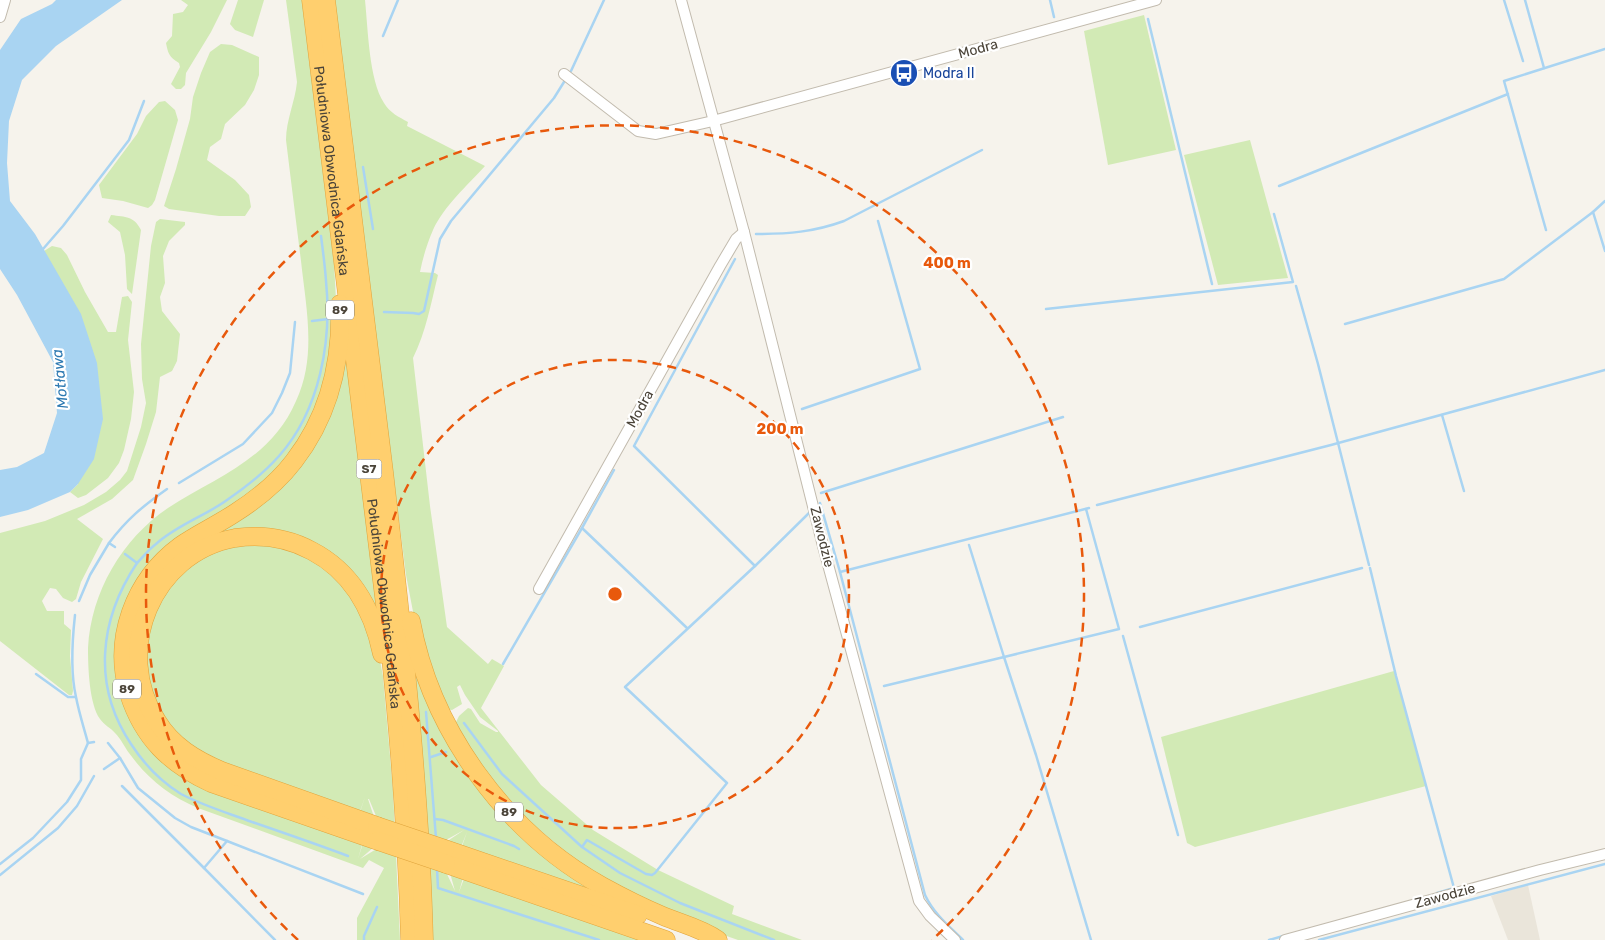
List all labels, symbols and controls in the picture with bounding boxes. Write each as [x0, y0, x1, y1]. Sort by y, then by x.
street label: Modra [956, 36, 1000, 62]
bus stop icon: Modra II [889, 58, 919, 88]
street label: Południowa Obwodnica Gdańska [311, 65, 353, 277]
place label: Modra II [923, 65, 975, 82]
text: 400 m [923, 254, 971, 272]
road number: 89 [326, 300, 354, 320]
water label: Motława [48, 348, 72, 410]
street label: Modra [623, 387, 657, 431]
text: 200 m [756, 420, 804, 438]
road number: S7 [356, 459, 382, 478]
street label: Południowa Obwodnica Gdańska [364, 498, 404, 709]
street label: Zawodzie [806, 505, 838, 569]
centre of rings [606, 585, 624, 603]
road number: 89 [113, 680, 141, 699]
road number: 89 [495, 802, 523, 822]
street label: Zawodzie [1413, 880, 1477, 912]

